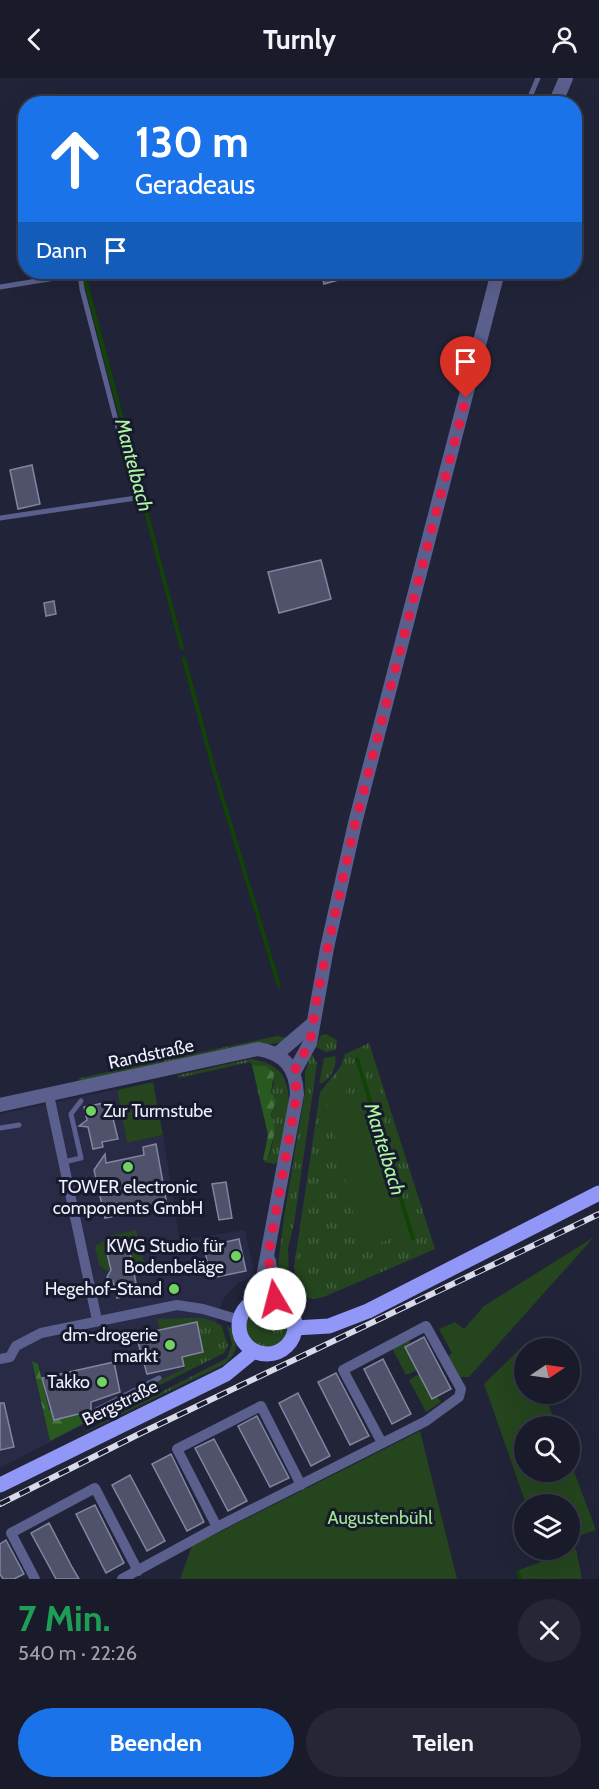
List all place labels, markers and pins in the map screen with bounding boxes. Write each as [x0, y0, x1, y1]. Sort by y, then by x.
pin [440, 336, 491, 398]
place label: Zur Turmstube [103, 1100, 213, 1122]
marker: Zur Turmstube [84, 1104, 98, 1118]
marker: TOWER electronic components GmbH [121, 1160, 135, 1174]
place label: TOWER electronic components GmbH [53, 1176, 203, 1219]
place label: KWG Studio für Bodenbeläge [106, 1235, 224, 1278]
marker: KWG Studio für Bodenbeläge [229, 1249, 243, 1263]
place label: Hegehof-Stand [45, 1278, 162, 1300]
marker: Hegehof-Stand [167, 1282, 181, 1296]
place label: dm-drogerie markt [62, 1324, 158, 1367]
marker: dm-drogerie markt [163, 1338, 177, 1352]
place label: Takko [47, 1371, 90, 1393]
marker: Takko [95, 1375, 109, 1389]

